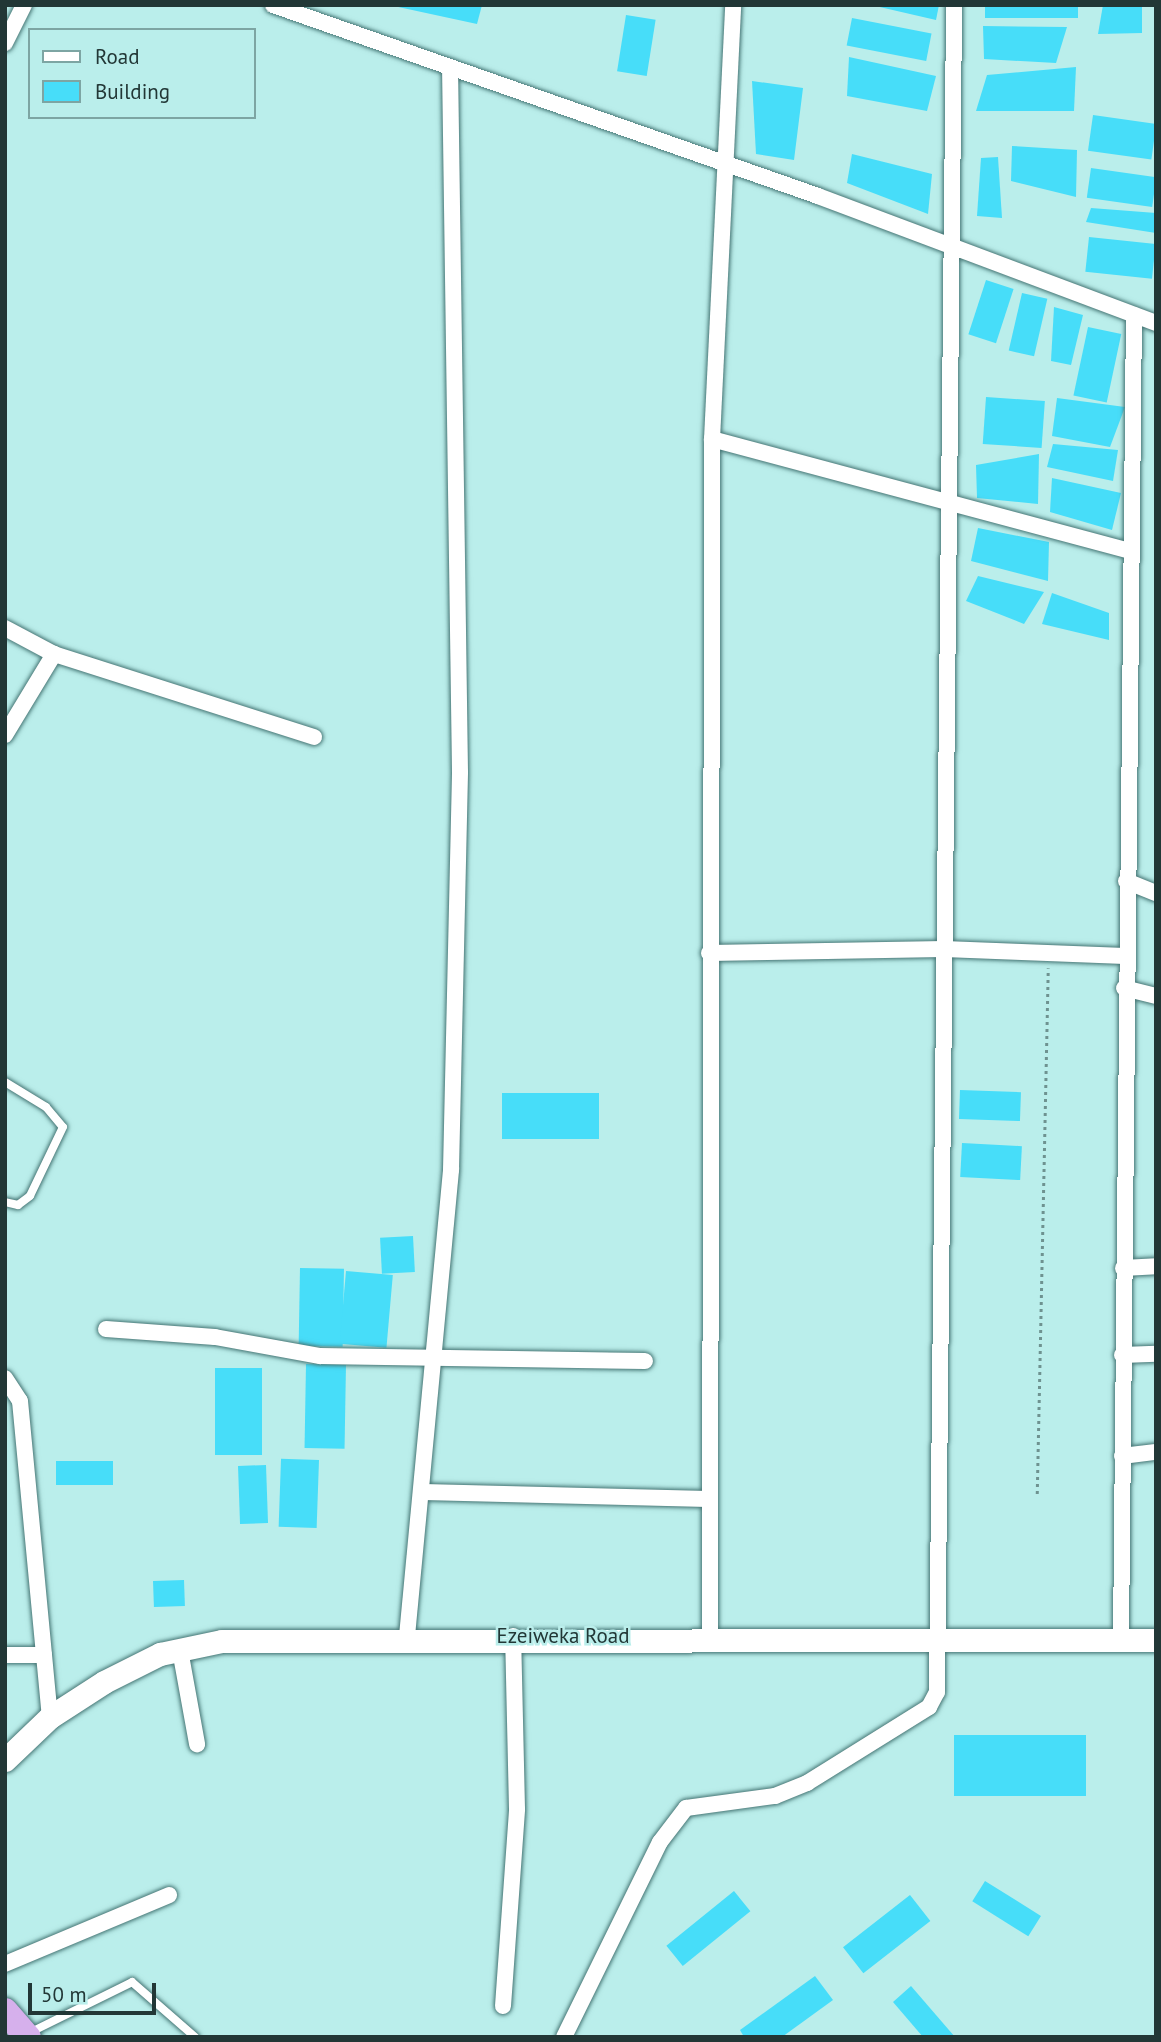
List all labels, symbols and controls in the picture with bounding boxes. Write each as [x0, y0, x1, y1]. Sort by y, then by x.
legend [28, 28, 256, 119]
text: Road [95, 43, 139, 70]
text: Building [95, 78, 170, 105]
street label: Ezeiweka Road [496, 1623, 630, 1649]
scale bar [32, 1968, 159, 2012]
text: 50 m [41, 1981, 87, 2008]

